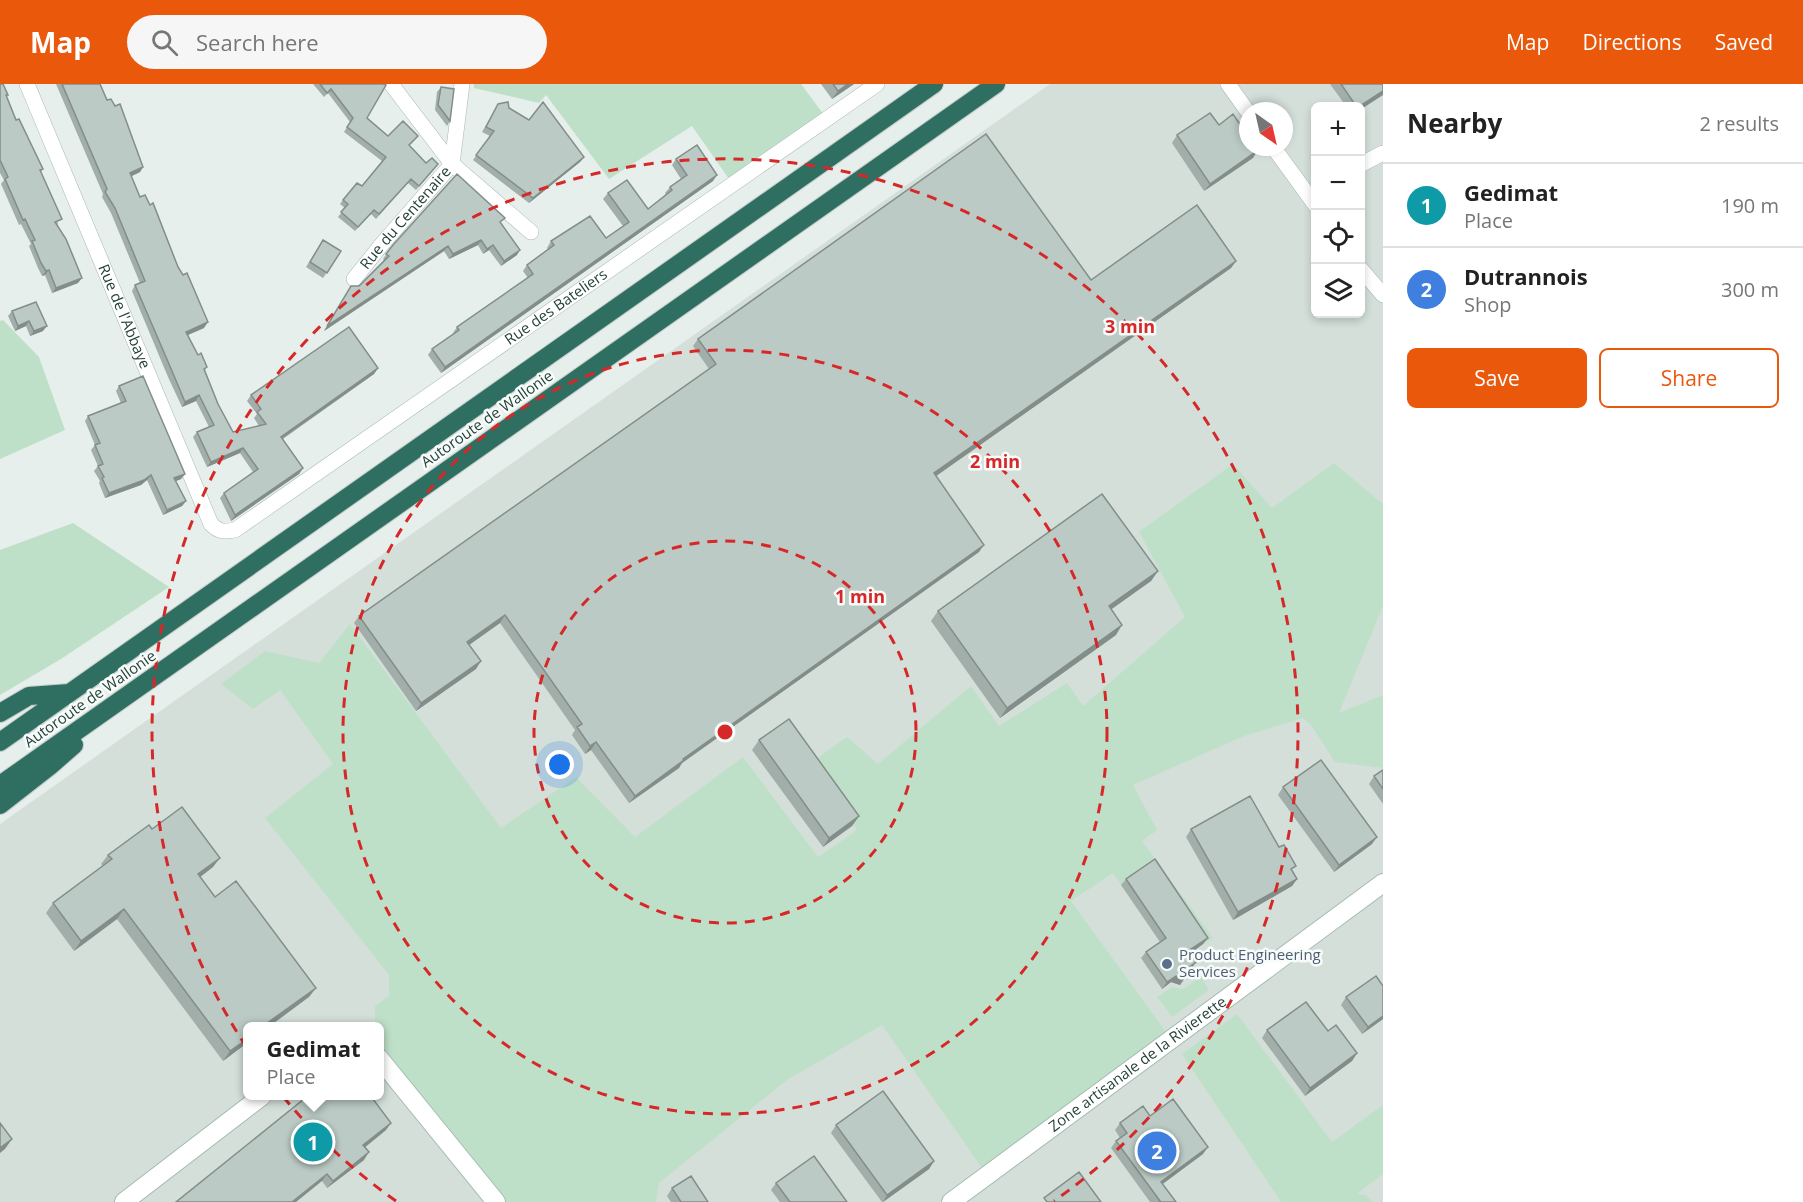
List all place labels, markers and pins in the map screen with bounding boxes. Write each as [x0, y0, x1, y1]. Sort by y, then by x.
centre of rings [715, 722, 735, 742]
place label: Product Engineering Services [1179, 944, 1321, 981]
marker: Product Engineering Services [1160, 957, 1174, 971]
pin: 1 [294, 1120, 332, 1164]
pin: 2 [1138, 1128, 1176, 1174]

